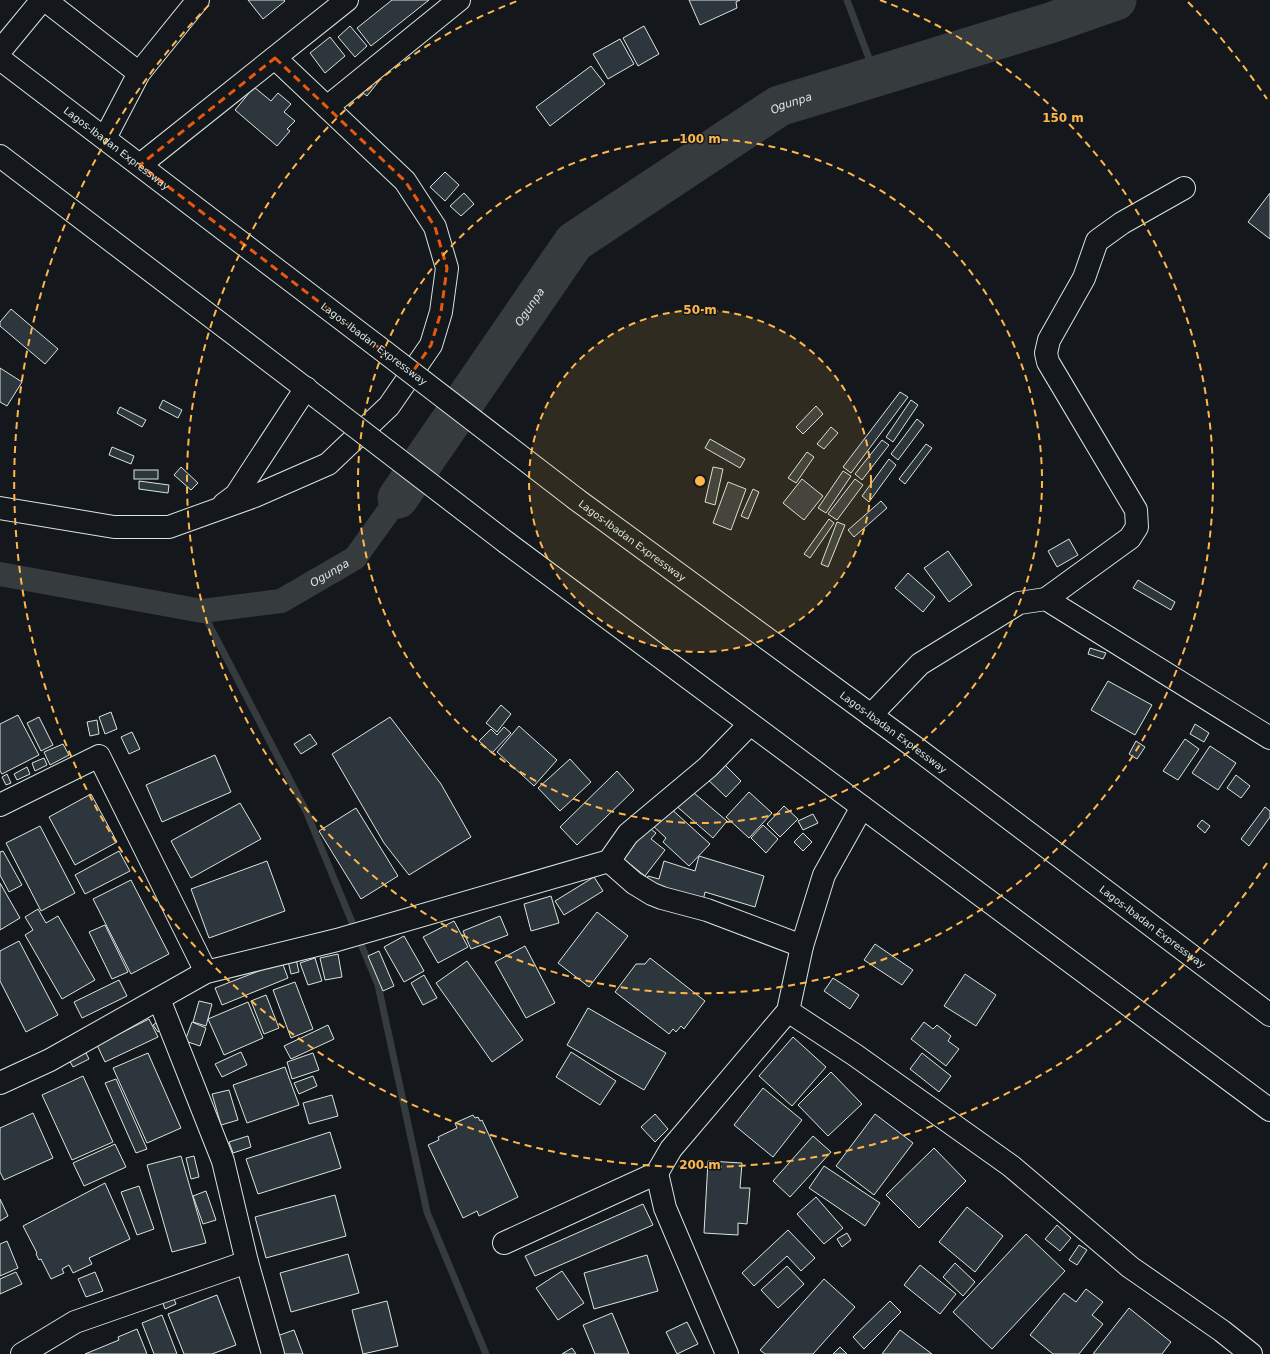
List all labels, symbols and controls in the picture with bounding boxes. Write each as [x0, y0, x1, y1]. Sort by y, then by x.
water label: Ogunpa [768, 90, 814, 117]
street label: Lagos-Ibadan Expressway [62, 104, 172, 192]
text: 150 m [1042, 111, 1084, 125]
text: 100 m [679, 132, 721, 146]
water label: Ogunpa [512, 285, 547, 328]
street label: Lagos-Ibadan Expressway [319, 301, 429, 387]
text: 50 m [683, 303, 717, 317]
centre of rings [693, 474, 707, 488]
street label: Lagos-Ibadan Expressway [577, 498, 688, 583]
water label: Ogunpa [307, 556, 352, 589]
street label: Lagos-Ibadan Expressway [838, 689, 949, 775]
street label: Lagos-Ibadan Expressway [1098, 883, 1208, 970]
text: 200 m [679, 1158, 721, 1172]

